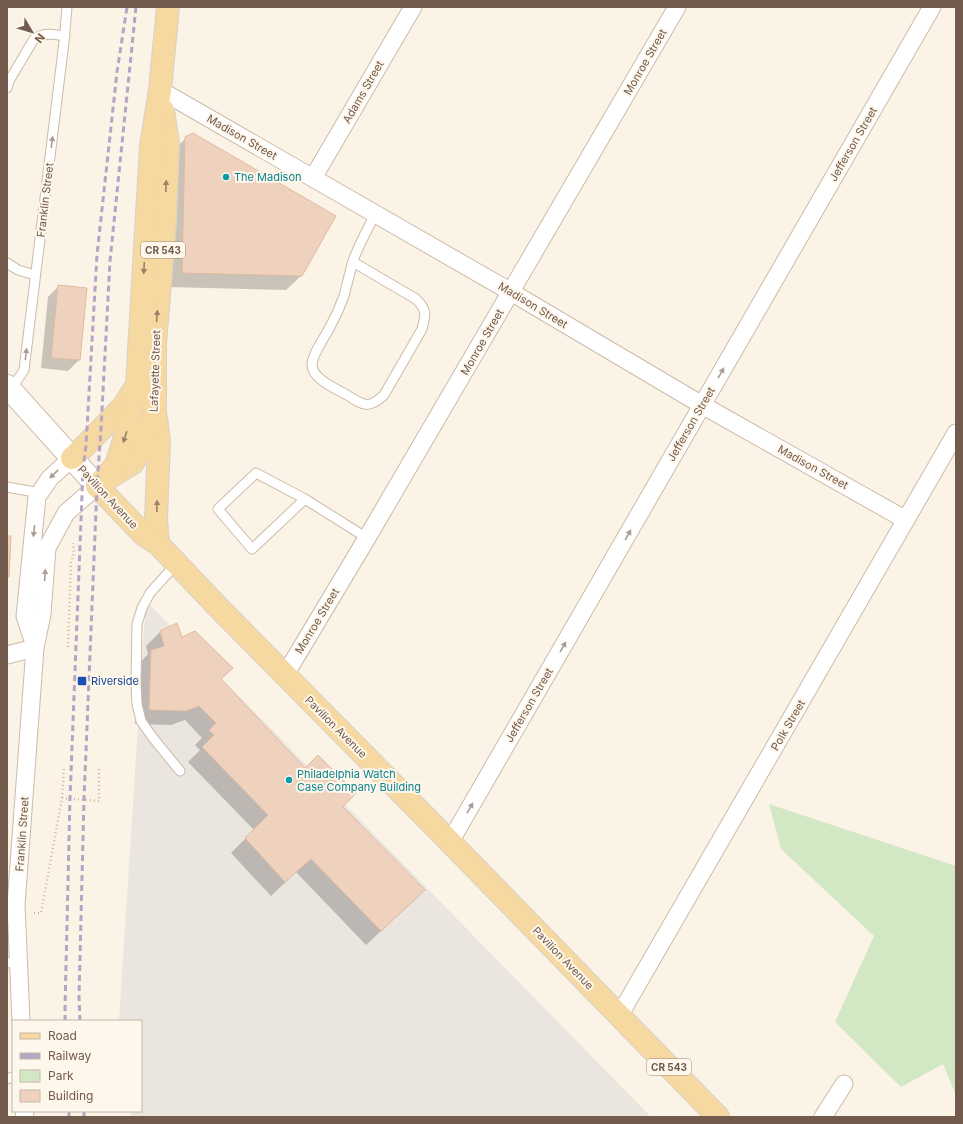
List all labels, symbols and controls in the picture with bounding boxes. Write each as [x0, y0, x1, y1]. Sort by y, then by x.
north arrow [12, 12, 52, 52]
street label: Monroe Street [620, 26, 670, 98]
text: N [32, 31, 48, 46]
street label: Adams Street [339, 58, 387, 126]
street label: Jefferson Street [826, 104, 880, 184]
street label: Madison Street [204, 111, 280, 163]
one-way arrow [49, 136, 55, 148]
street label: Franklin Street [33, 162, 57, 238]
place label: The Madison [234, 170, 302, 184]
marker: The Madison [221, 172, 231, 182]
one-way arrow [163, 180, 170, 192]
road number: CR 543 [141, 242, 185, 258]
one-way arrow [141, 262, 147, 275]
street label: Madison Street [496, 279, 571, 331]
street label: Monroe Street [457, 306, 507, 378]
one-way arrow [154, 310, 161, 322]
street label: Lafayette Street [147, 329, 163, 412]
one-way arrow [22, 348, 29, 360]
one-way arrow [717, 368, 724, 379]
street label: Jefferson Street [664, 384, 718, 464]
one-way arrow [122, 431, 128, 443]
street label: Madison Street [775, 442, 851, 492]
street label: Pavilion Avenue [75, 462, 141, 532]
one-way arrow [49, 469, 59, 479]
one-way arrow [154, 499, 160, 512]
one-way arrow [30, 525, 37, 537]
one-way arrow [624, 529, 631, 540]
one-way arrow [42, 569, 49, 581]
street label: Monroe Street [292, 585, 342, 656]
one-way arrow [559, 641, 566, 653]
street label: Jefferson Street [502, 665, 556, 745]
place label: Riverside [91, 674, 139, 688]
marker: Riverside [76, 675, 88, 687]
street label: Pavilion Avenue [302, 693, 370, 761]
street label: Polk Street [768, 697, 808, 753]
place label: Philadelphia Watch Case Company Building [297, 767, 421, 794]
marker: Philadelphia Watch Case Company Building [284, 775, 294, 785]
street label: Franklin Street [12, 796, 32, 872]
one-way arrow [466, 802, 473, 814]
street label: Pavilion Avenue [529, 924, 597, 992]
legend [12, 1020, 142, 1112]
text: Road [48, 1028, 77, 1043]
text: Railway [48, 1048, 92, 1063]
road number: CR 543 [647, 1059, 691, 1075]
text: Park [48, 1068, 74, 1083]
text: Building [48, 1088, 93, 1103]

